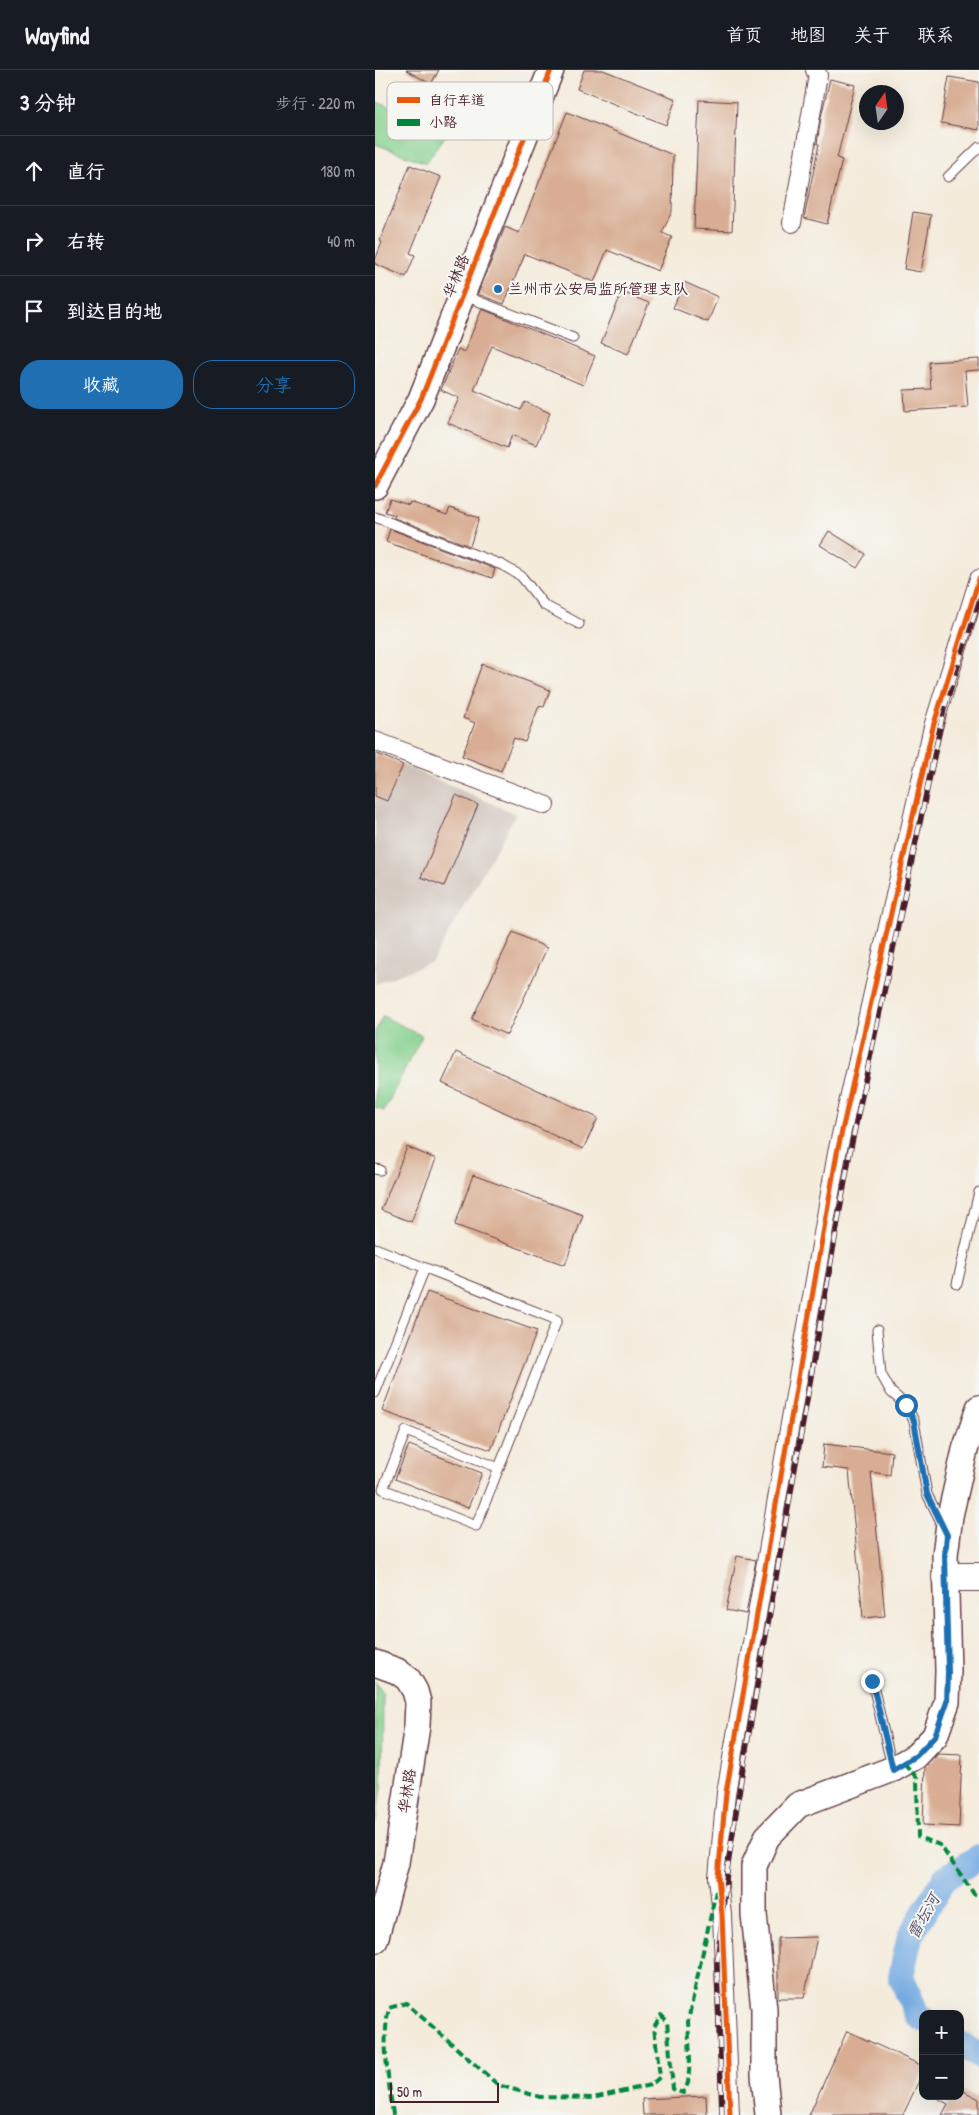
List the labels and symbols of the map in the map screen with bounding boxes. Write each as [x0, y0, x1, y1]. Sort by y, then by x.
legend [387, 82, 553, 140]
north arrow [859, 85, 904, 130]
text: 自行车道 [429, 90, 485, 109]
text: 小路 [429, 112, 457, 131]
street label: 华林路 [437, 251, 474, 301]
place label: 兰州市公安局监所管理支队 [508, 278, 688, 299]
marker: 兰州市公安局监所管理支队 [492, 283, 504, 295]
route start [895, 1394, 918, 1417]
route end [861, 1670, 884, 1693]
street label: 华林路 [393, 1767, 420, 1815]
water label: 雷坛河 [902, 1887, 946, 1942]
scale bar [390, 2080, 499, 2103]

